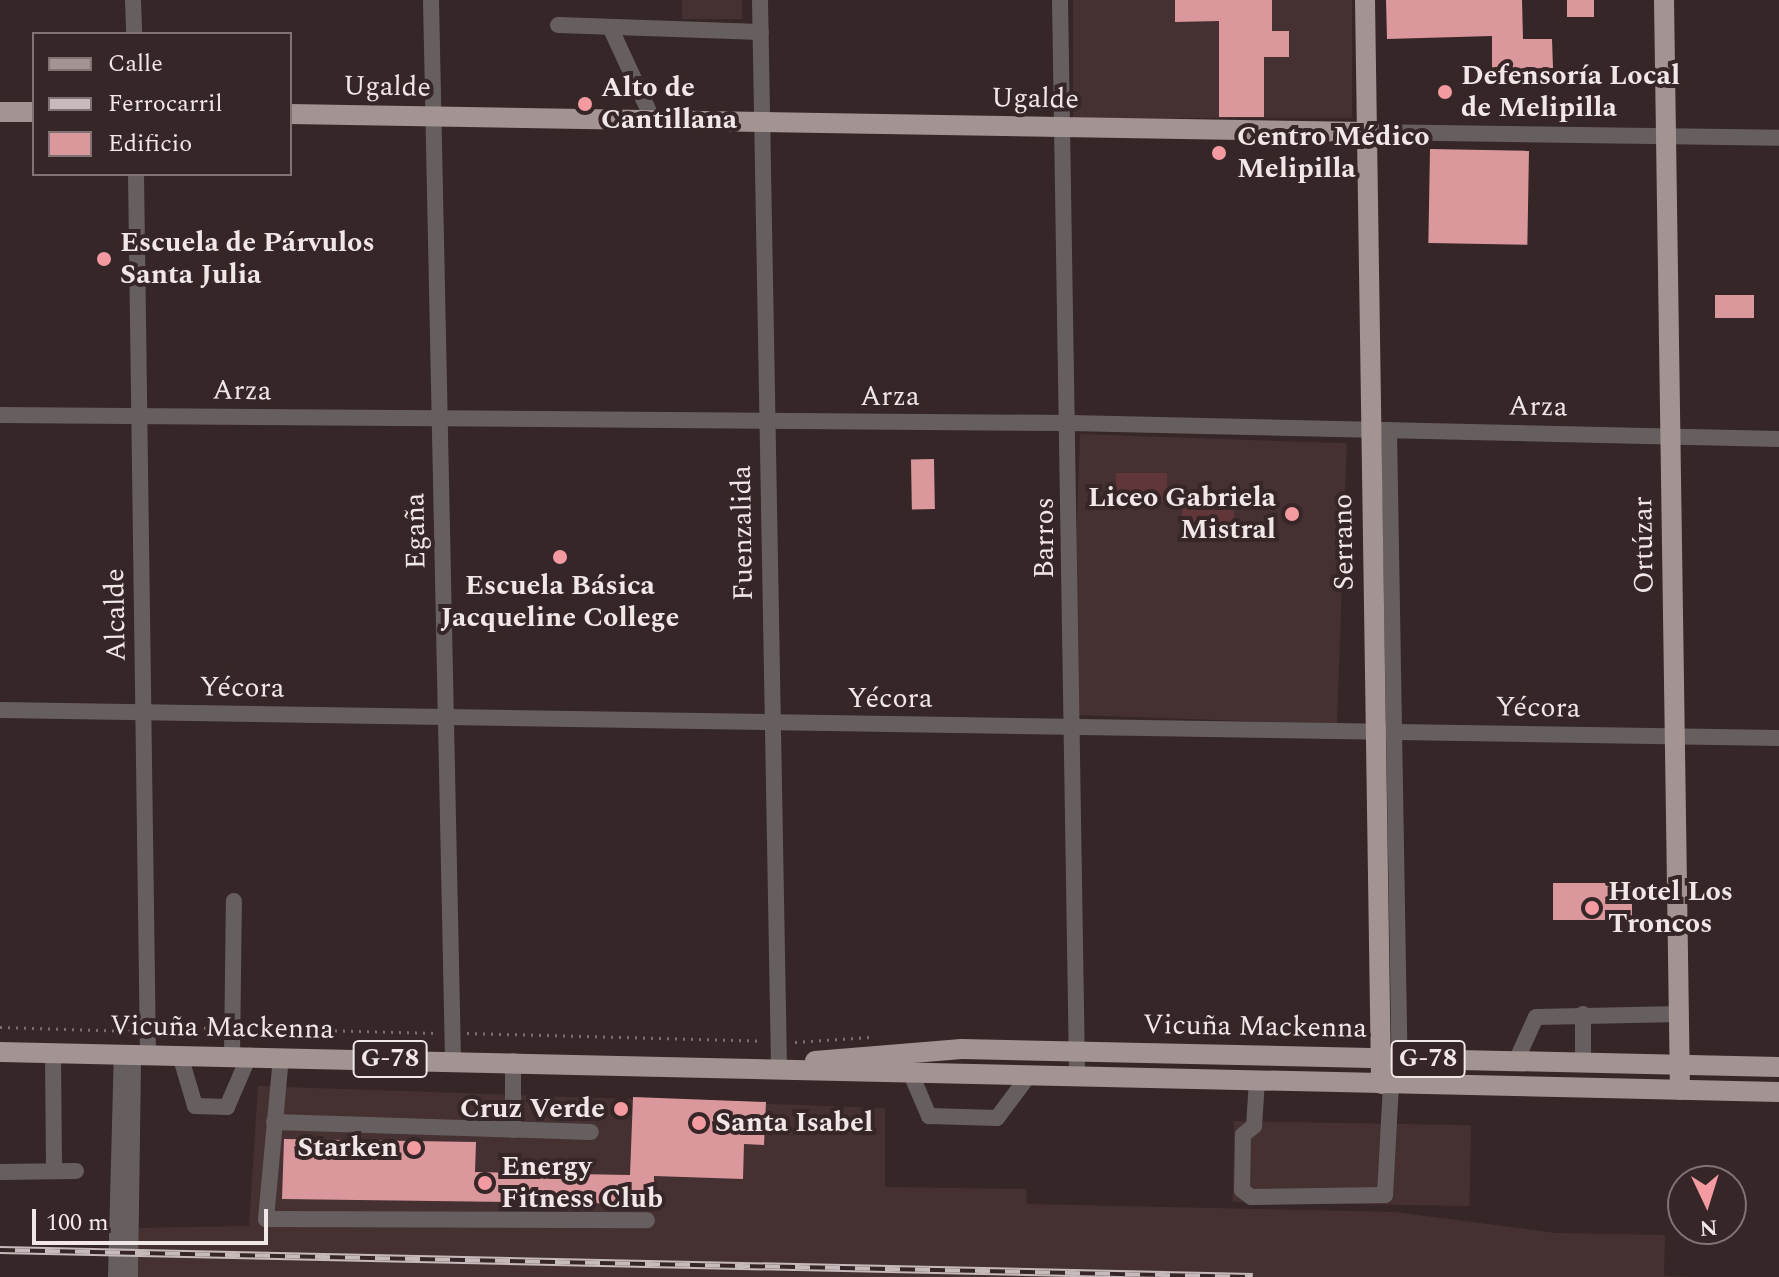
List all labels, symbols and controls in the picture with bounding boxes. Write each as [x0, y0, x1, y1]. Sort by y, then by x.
legend [32, 32, 292, 176]
text: Calle [108, 46, 163, 82]
place label: Defensoría Local de Melipilla [1461, 59, 1680, 125]
street label: Ugalde [343, 69, 431, 105]
place label: Alto de Cantillana [601, 71, 737, 137]
street label: Ugalde [991, 81, 1079, 117]
marker: Defensoría Local de Melipilla [1436, 83, 1454, 101]
text: Ferrocarril [108, 86, 223, 122]
marker: Alto de Cantillana [576, 95, 594, 113]
place label: Centro Médico Melipilla [1237, 120, 1430, 186]
text: Edificio [108, 126, 192, 162]
marker: Centro Médico Melipilla [1208, 142, 1230, 164]
place label: Escuela de Párvulos Santa Julia [120, 226, 375, 292]
marker: Escuela de Párvulos Santa Julia [95, 250, 113, 268]
street label: Arza [212, 374, 272, 408]
street label: Arza [860, 380, 920, 414]
street label: Arza [1508, 390, 1568, 424]
street label: Fuenzalida [725, 465, 761, 601]
place label: Liceo Gabriela Mistral [1088, 481, 1276, 547]
street label: Egaña [399, 492, 433, 570]
street label: Serrano [1326, 493, 1362, 591]
street label: Ortúzar [1626, 496, 1662, 594]
street label: Barros [1028, 497, 1062, 579]
marker: Liceo Gabriela Mistral [1283, 505, 1301, 523]
marker: Escuela Básica Jacqueline College [551, 548, 569, 566]
street label: Alcalde [98, 568, 134, 662]
place label: Escuela Básica Jacqueline College [441, 569, 679, 635]
street label: Yécora [199, 670, 285, 706]
street label: Yécora [847, 682, 933, 716]
street label: Yécora [1495, 690, 1581, 726]
place label: Hotel Los Troncos [1608, 875, 1733, 941]
marker: Hotel Los Troncos [1583, 899, 1601, 917]
street label: Vicuña Mackenna [1143, 1008, 1367, 1046]
street label: Vicuña Mackenna [110, 1009, 334, 1047]
road number: G-78 [352, 1037, 428, 1081]
road number: G-78 [1390, 1037, 1466, 1081]
place label: Cruz Verde [460, 1092, 605, 1126]
marker: Cruz Verde [612, 1100, 630, 1118]
place label: Santa Isabel [715, 1106, 873, 1140]
marker: Santa Isabel [690, 1114, 708, 1132]
place label: Starken [297, 1131, 398, 1165]
marker: Starken [405, 1139, 423, 1157]
place label: Energy Fitness Club [501, 1150, 663, 1216]
north arrow [1667, 1165, 1747, 1245]
marker: Energy Fitness Club [476, 1174, 494, 1192]
scale bar [36, 1193, 272, 1243]
text: 100 m [46, 1205, 109, 1241]
text: N [1698, 1210, 1719, 1245]

